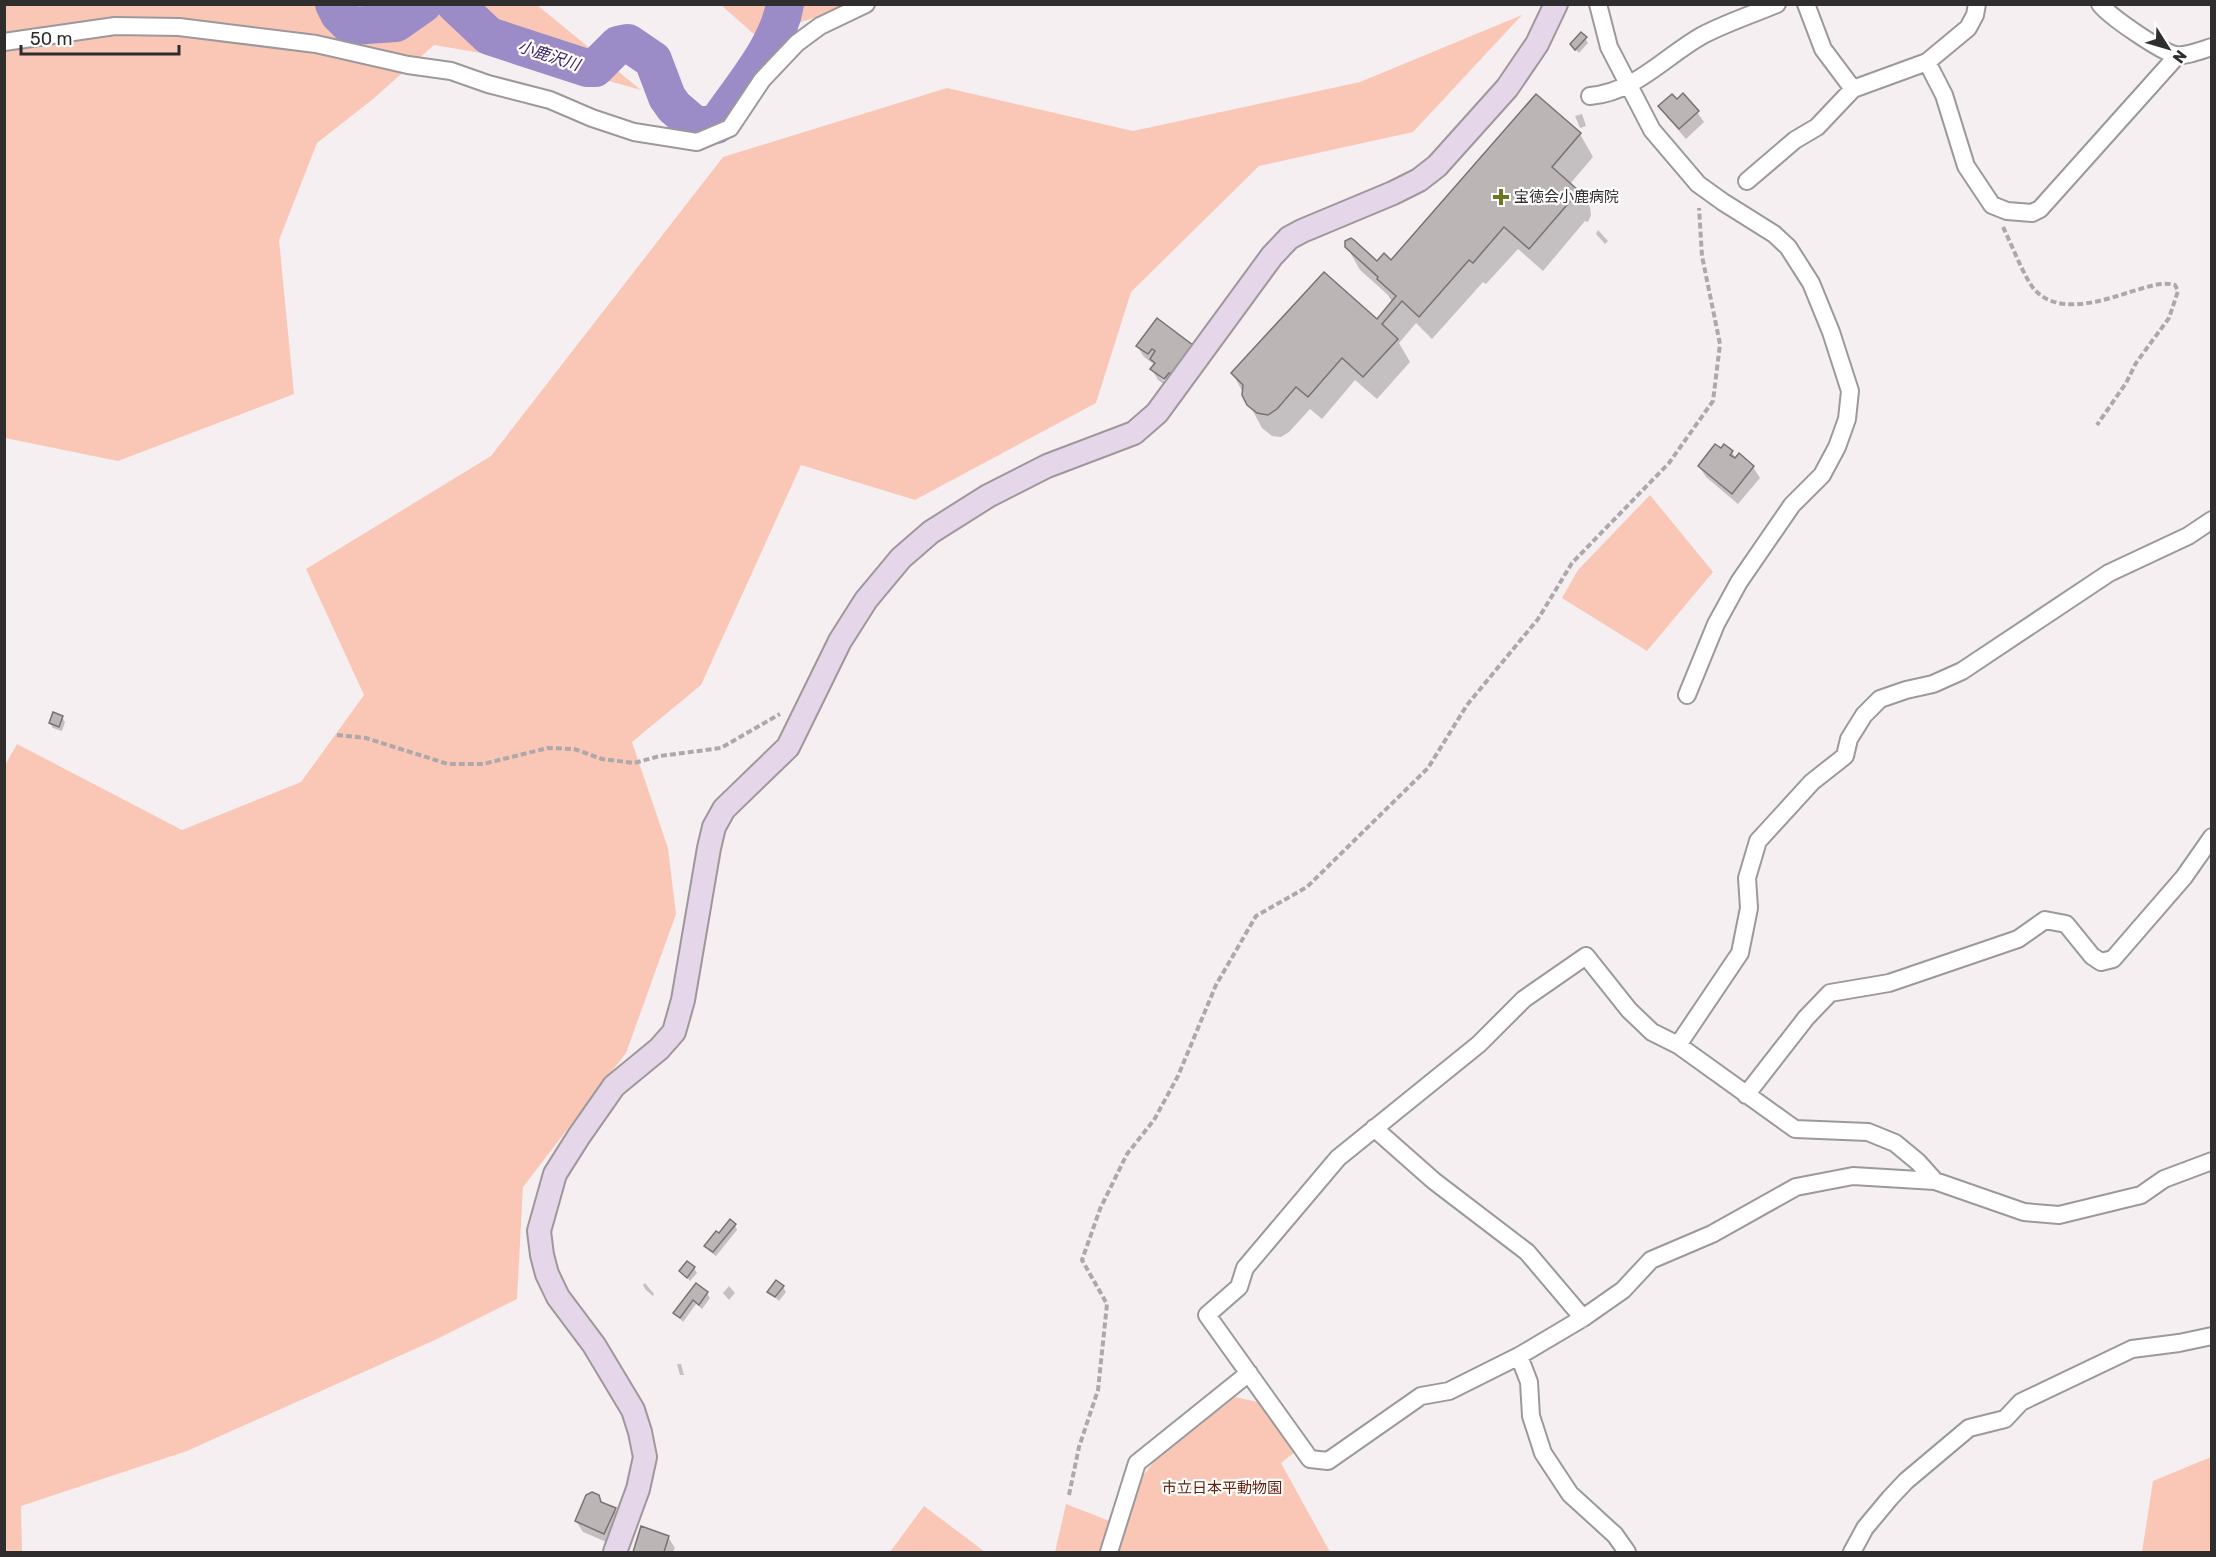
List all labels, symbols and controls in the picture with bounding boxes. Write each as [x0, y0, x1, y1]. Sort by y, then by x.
scale bar [21, 18, 178, 56]
north arrow [2138, 18, 2198, 78]
text: 50 m [30, 28, 73, 50]
water label: 小鹿沢川 [515, 37, 584, 75]
text: N [2169, 46, 2191, 67]
marker: 宝徳会小鹿病院 [1492, 188, 1510, 206]
place label: 宝徳会小鹿病院 [1514, 188, 1619, 206]
park label: 市立日本平動物園 [1162, 1479, 1282, 1497]

